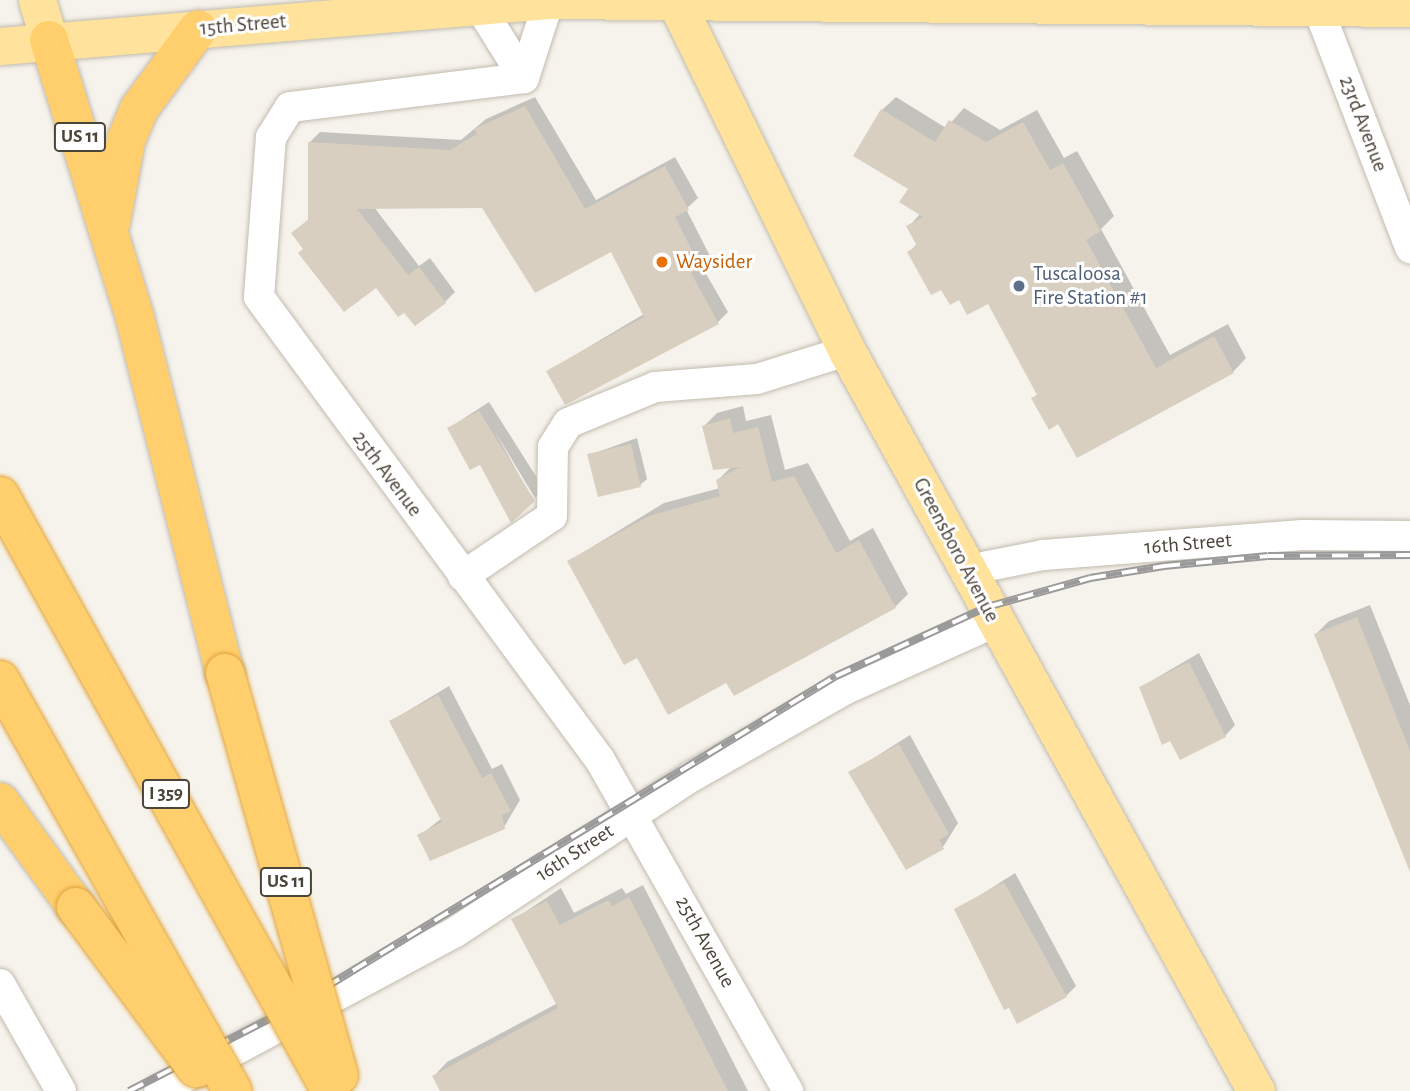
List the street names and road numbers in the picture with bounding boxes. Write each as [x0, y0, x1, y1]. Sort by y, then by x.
street label: 15th Street [199, 9, 287, 41]
street label: 23rd Avenue [1333, 73, 1393, 175]
road number: US 11 [54, 122, 106, 153]
street label: 25th Avenue [347, 426, 427, 522]
street label: Greensboro Avenue [907, 474, 1005, 626]
street label: 16th Street [1143, 528, 1233, 560]
road number: I 359 [142, 778, 190, 810]
street label: 16th Street [531, 819, 619, 887]
road number: US 11 [260, 866, 312, 898]
street label: 25th Avenue [670, 892, 740, 992]

